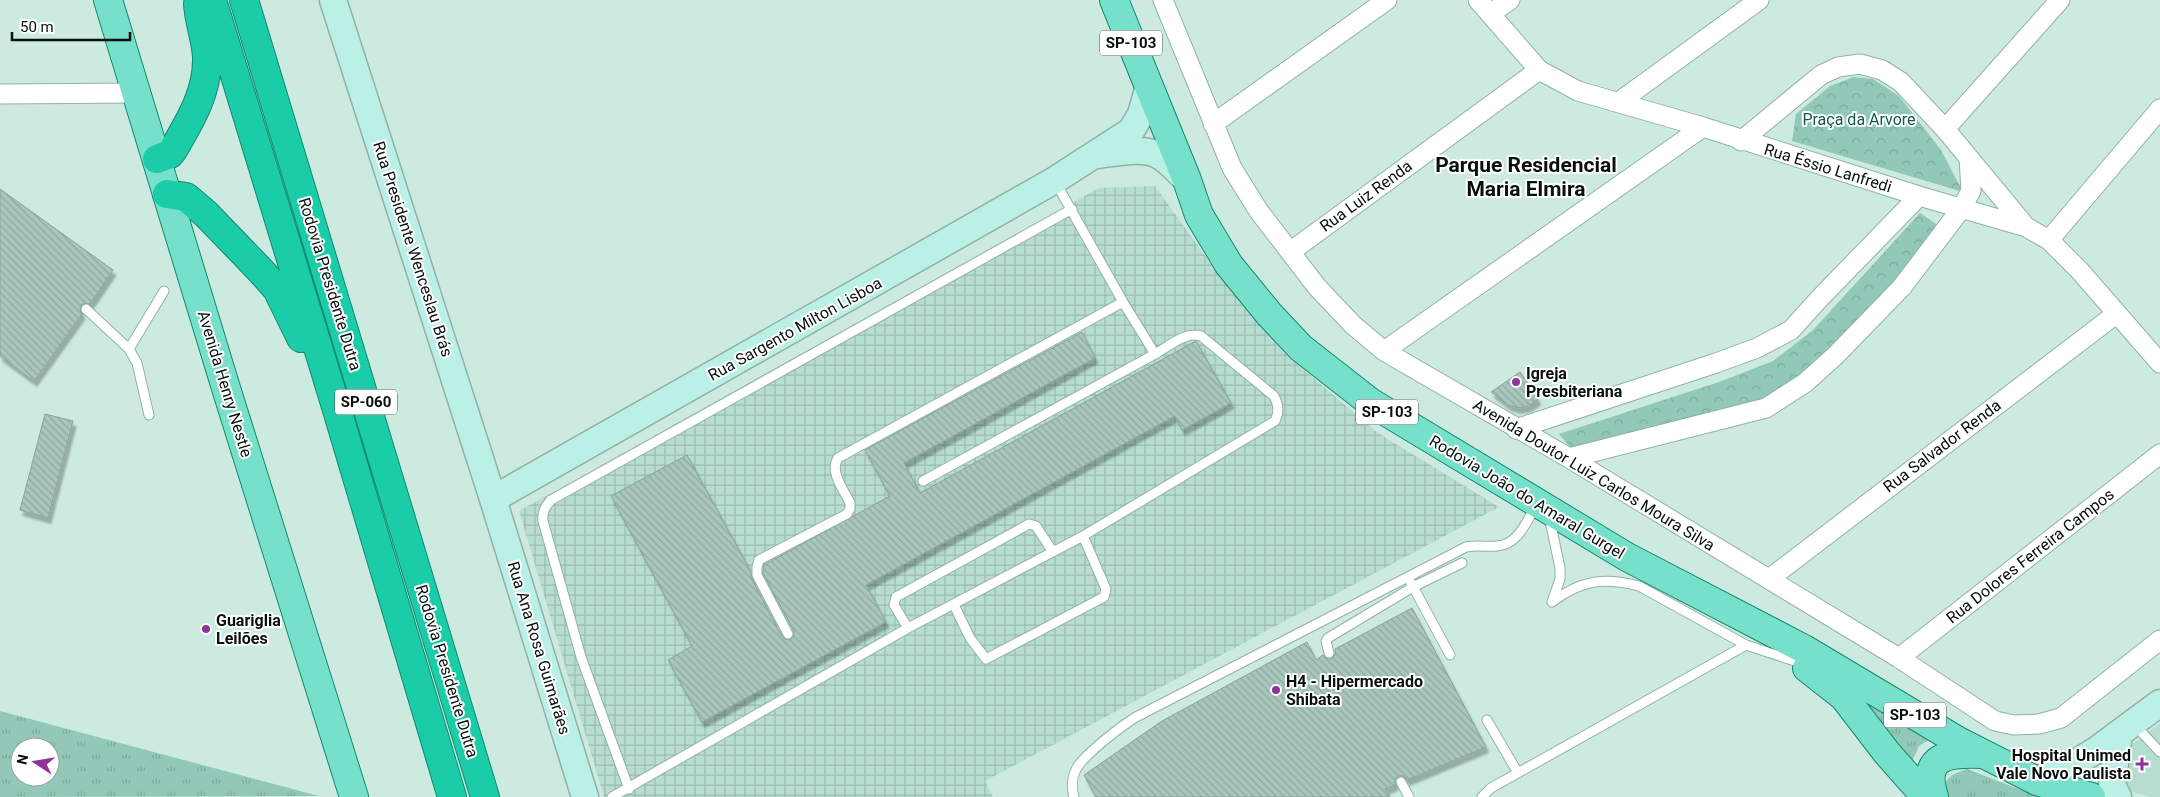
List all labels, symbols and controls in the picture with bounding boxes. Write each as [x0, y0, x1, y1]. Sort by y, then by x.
scale bar [12, 10, 130, 42]
text: 50 m [20, 18, 54, 36]
road number: SP-103 [1100, 30, 1162, 56]
park label: Praça da Arvore [1802, 110, 1916, 129]
street label: Rua Presidente Wenceslau Brás [369, 139, 457, 359]
street label: Rua Éssio Lanfredi [1762, 140, 1894, 196]
district label: Parque Residencial Maria Elmira [1435, 153, 1617, 201]
street label: Rua Luiz Renda [1316, 156, 1416, 236]
street label: Rodovia Presidente Dutra [295, 195, 365, 373]
street label: Rua Sargento Milton Lisboa [705, 273, 885, 385]
street label: Avenida Henry Nestle [194, 308, 256, 460]
place label: Igreja Presbiteriana [1526, 364, 1623, 401]
marker: Igreja Presbiteriana [1510, 376, 1522, 388]
road number: SP-060 [335, 390, 397, 414]
street label: Avenida Doutor Luiz Carlos Moura Silva [1470, 395, 1718, 555]
street label: Rua Salvador Renda [1879, 396, 2005, 496]
road number: SP-103 [1356, 400, 1418, 424]
street label: Rodovia João do Amaral Gurgel [1426, 431, 1628, 563]
street label: Rua Dolores Ferreira Campos [1942, 485, 2118, 627]
street label: Rua Ana Rosa Guimarães [504, 559, 574, 737]
street label: Rodovia Presidente Dutra [412, 582, 482, 760]
place label: Guariglia Leilões [216, 611, 281, 648]
marker: Guariglia Leilões [200, 623, 212, 635]
place label: H4 - Hipermercado Shibata [1286, 672, 1423, 709]
marker: H4 - Hipermercado Shibata [1270, 684, 1282, 696]
road number: SP-103 [1884, 702, 1946, 728]
north arrow [10, 737, 60, 787]
place label: Hospital Unimed Vale Novo Paulista [1996, 746, 2131, 783]
text: N [13, 753, 31, 766]
marker: Hospital Unimed Vale Novo Paulista [2135, 757, 2149, 771]

